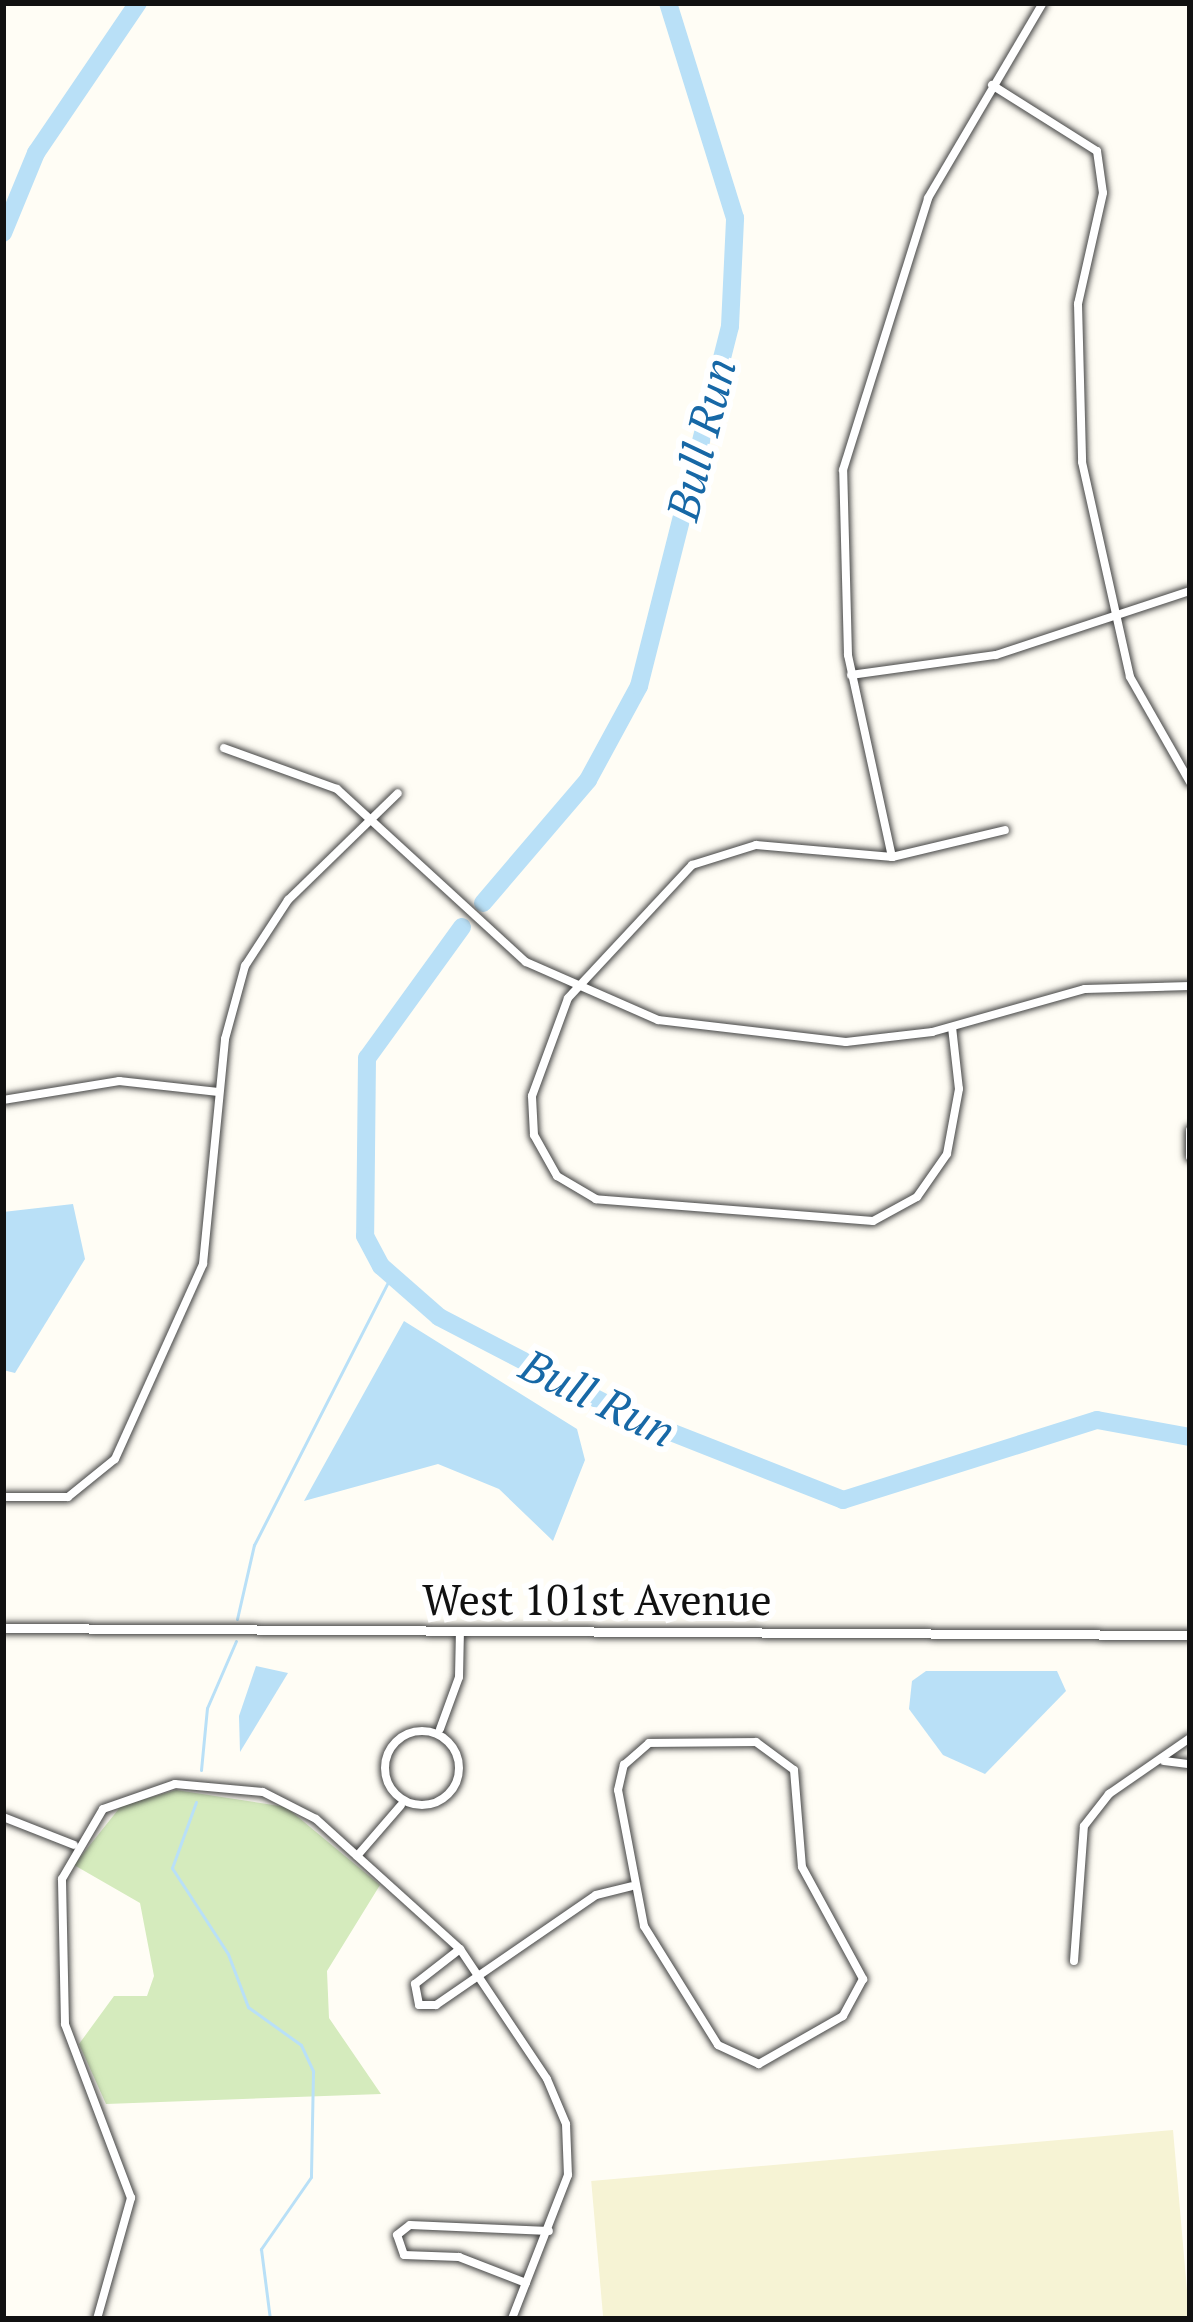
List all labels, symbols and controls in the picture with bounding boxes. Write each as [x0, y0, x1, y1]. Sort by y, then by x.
water label: Bull Run [655, 352, 747, 526]
water label: Bull Run [512, 1338, 684, 1458]
street label: West 101st Avenue [422, 1574, 772, 1624]

